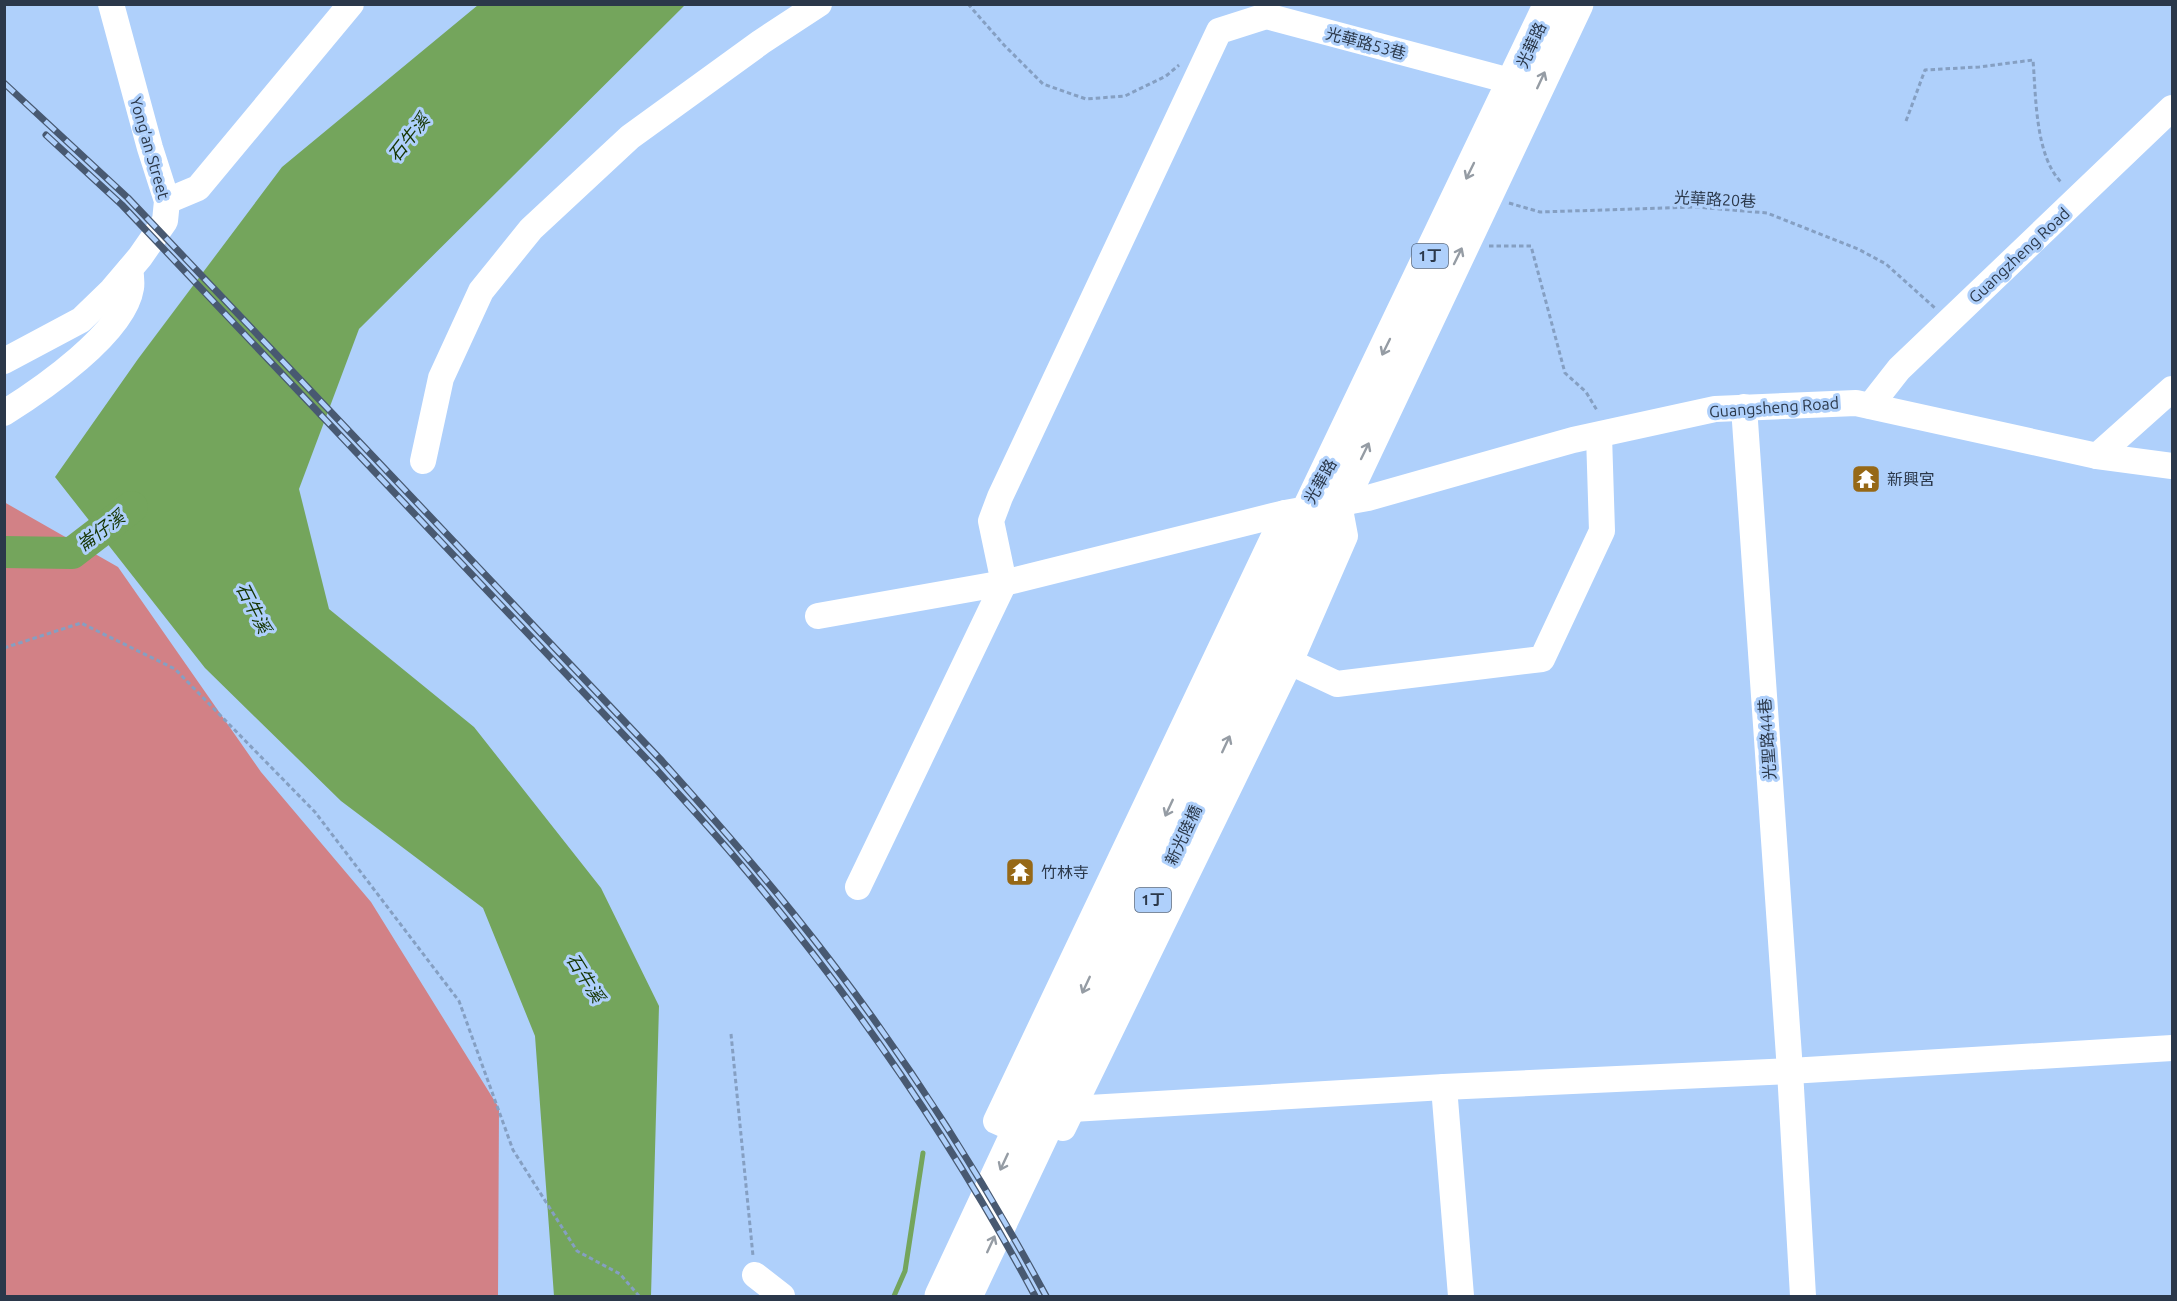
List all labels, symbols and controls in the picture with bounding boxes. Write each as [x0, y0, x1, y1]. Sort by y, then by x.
street label: 光華路 [1513, 19, 1549, 71]
street label: 光華路53巷 [1324, 24, 1408, 62]
one-way arrow [1535, 71, 1547, 89]
street label: Yong’an Street [127, 95, 173, 202]
water label: 石牛溪 [384, 108, 435, 165]
one-way arrow [1464, 162, 1476, 180]
street label: 光華路20巷 [1674, 188, 1756, 210]
street label: Guangzheng Road [1965, 204, 2073, 306]
road number: 1丁 [1412, 244, 1448, 268]
one-way arrow [1453, 248, 1465, 266]
one-way arrow [1380, 337, 1392, 355]
street label: Guangsheng Road [1708, 393, 1840, 421]
one-way arrow [1359, 443, 1371, 461]
street label: 光華路 [1300, 456, 1340, 506]
temple icon: 新興宮 [1850, 463, 1882, 495]
place label: 新興宮 [1887, 470, 1935, 488]
water label: 崙仔溪 [73, 504, 130, 554]
water label: 石牛溪 [233, 579, 276, 639]
street label: 光聖路44巷 [1755, 697, 1779, 781]
one-way arrow [1221, 736, 1233, 754]
one-way arrow [1162, 799, 1174, 817]
street label: 新光陸橋 [1161, 802, 1205, 868]
temple icon: 竹林寺 [1004, 856, 1036, 888]
place label: 竹林寺 [1041, 863, 1089, 881]
road number: 1丁 [1135, 888, 1171, 912]
water label: 石牛溪 [563, 949, 610, 1008]
one-way arrow [1080, 975, 1092, 993]
one-way arrow [997, 1152, 1009, 1170]
one-way arrow [985, 1235, 997, 1253]

